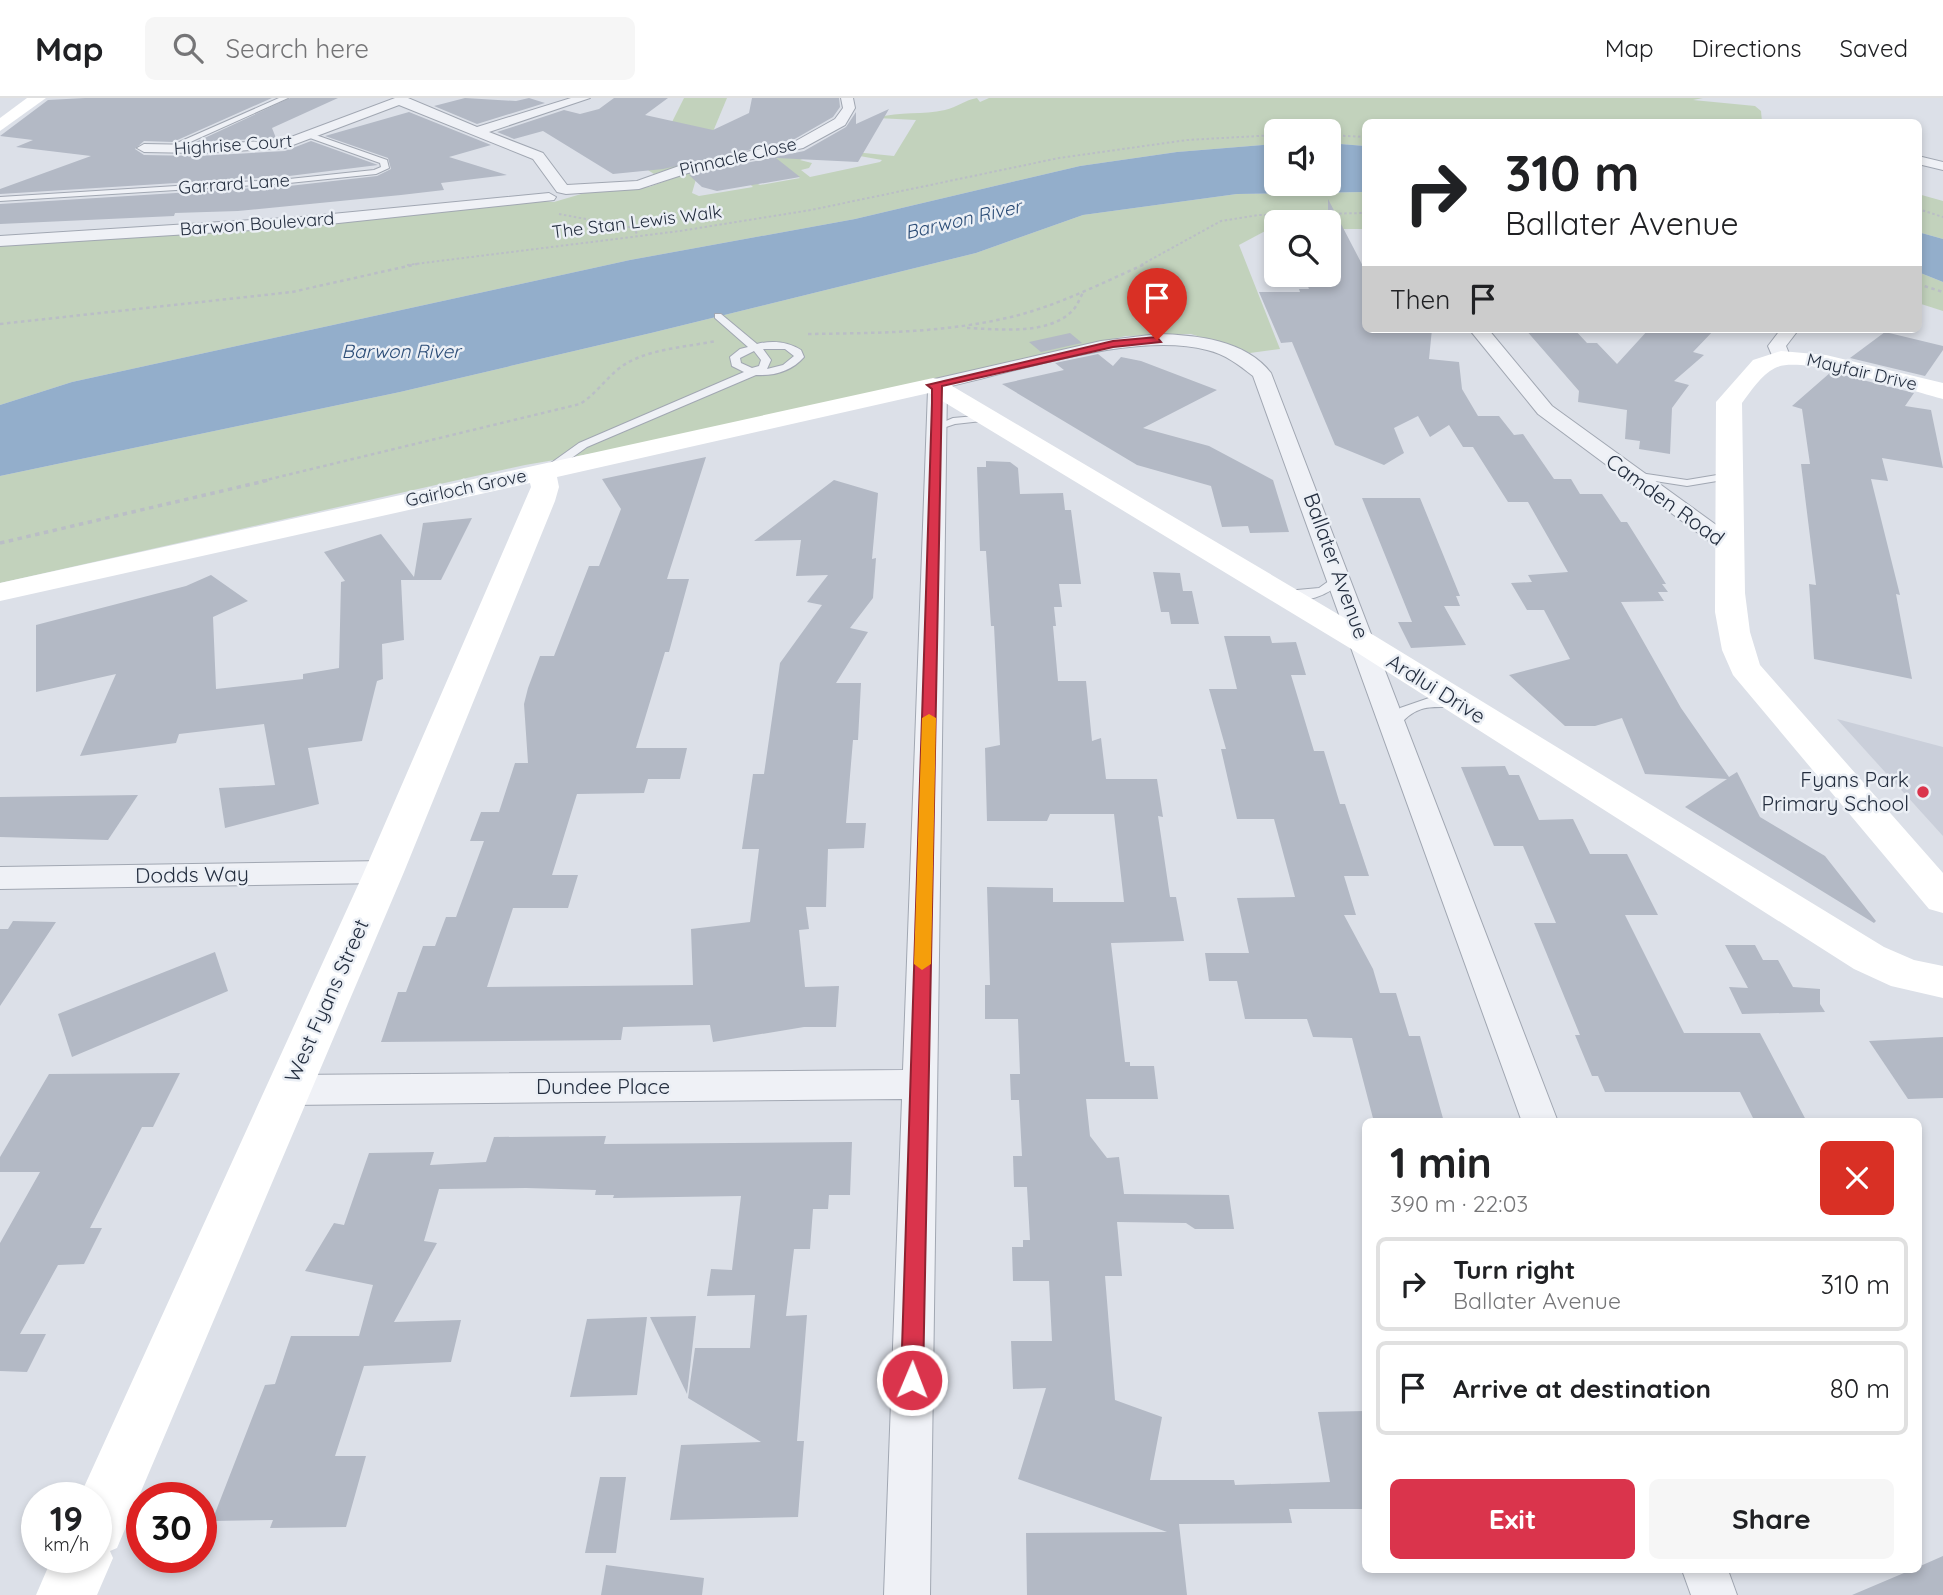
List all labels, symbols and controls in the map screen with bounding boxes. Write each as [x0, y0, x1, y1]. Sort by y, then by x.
search box [145, 17, 635, 80]
text: Map [35, 28, 103, 69]
icon: search [169, 29, 207, 67]
text: Search here [225, 32, 369, 65]
text: Map [1605, 33, 1654, 63]
text: Directions [1692, 33, 1802, 63]
text: Saved [1840, 33, 1908, 63]
map controls [1264, 119, 1341, 287]
button: sound [1264, 119, 1341, 196]
street label: Highrise Court [173, 129, 293, 160]
street label: Pinnacle Close [677, 132, 799, 181]
text: 310 m [1505, 142, 1639, 203]
icon: right [1390, 147, 1481, 238]
street label: Garrard Lane [177, 168, 290, 199]
water label: Barwon River [902, 193, 1026, 244]
street label: The Stan Lewis Walk [551, 200, 723, 243]
text: Ballater Avenue [1505, 203, 1739, 243]
street label: Barwon Boulevard [179, 207, 335, 240]
button: search [1264, 210, 1341, 287]
pin [1127, 268, 1187, 340]
icon: arrive [1138, 279, 1176, 317]
icon: arrive [1464, 280, 1502, 318]
text: Then [1390, 283, 1450, 316]
water label: Barwon River [342, 339, 463, 363]
street label: Mayfair Drive [1805, 348, 1919, 395]
street label: Camden Road [1601, 447, 1730, 551]
street label: Gairloch Grove [403, 463, 529, 512]
street label: Ballater Avenue [1299, 489, 1375, 642]
street label: Ardlui Drive [1382, 648, 1491, 729]
place label: Fyans Park Primary School [1761, 766, 1909, 816]
marker: Fyans Park Primary School [1915, 784, 1931, 800]
street label: Dodds Way [135, 860, 249, 888]
street label: West Fyans Street [278, 915, 374, 1086]
street label: Dundee Place [536, 1073, 670, 1099]
text: 1 min [1390, 1136, 1492, 1189]
button: close [1820, 1141, 1894, 1215]
text: 390 m · 22:03 [1390, 1189, 1528, 1218]
text: Turn right [1453, 1253, 1575, 1286]
icon: right [1394, 1265, 1432, 1303]
text: 310 m [1820, 1268, 1890, 1301]
text: Ballater Avenue [1453, 1286, 1621, 1315]
position arrow [875, 1343, 949, 1417]
icon: arrive [1394, 1369, 1432, 1407]
text: Arrive at destination [1453, 1372, 1711, 1405]
text: 80 m [1830, 1372, 1890, 1405]
button: Exit [1390, 1479, 1635, 1559]
button: Share [1649, 1479, 1894, 1559]
speed limit sign: 30 [126, 1482, 217, 1573]
text: 19 [50, 1496, 83, 1540]
text: km/h [44, 1533, 89, 1556]

